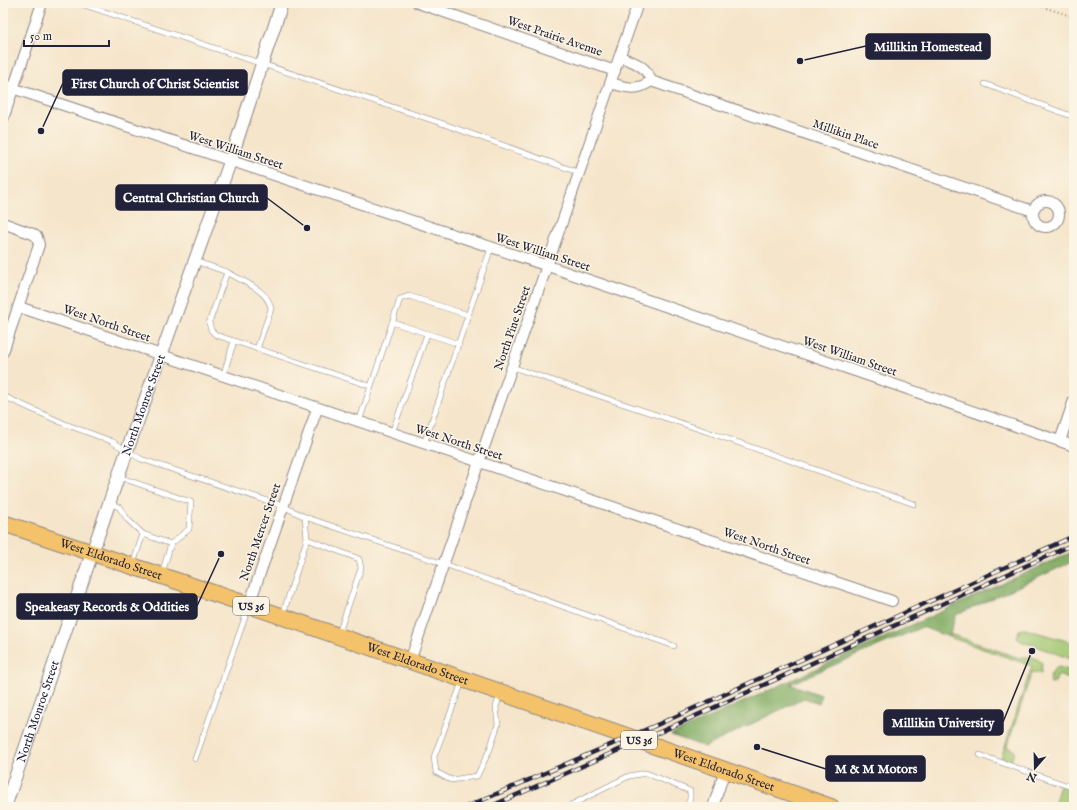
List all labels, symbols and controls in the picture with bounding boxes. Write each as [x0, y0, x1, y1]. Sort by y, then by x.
street label: West Prairie Avenue [505, 13, 605, 60]
scale bar [24, 22, 109, 48]
text: 50 m [30, 29, 52, 44]
callout: Millikin Homestead [866, 34, 990, 59]
text: Millikin Homestead [874, 39, 983, 56]
callout: First Church of Christ Scientist [63, 70, 247, 95]
text: First Church of Christ Scientist [71, 76, 239, 93]
street label: Millikin Place [811, 116, 881, 153]
street label: West William Street [187, 128, 285, 173]
callout: Central Christian Church [116, 185, 267, 210]
text: Central Christian Church [123, 190, 260, 207]
street label: West William Street [494, 230, 592, 275]
street label: North Pine Street [491, 284, 534, 372]
street label: West North Street [61, 302, 152, 345]
street label: West William Street [801, 333, 899, 380]
street label: North Monroe Street [119, 352, 169, 458]
street label: West North Street [413, 421, 504, 464]
street label: North Mercer Street [237, 481, 284, 583]
street label: West North Street [721, 525, 812, 568]
street label: West Eldorado Street [58, 536, 164, 584]
callout: Speakeasy Records & Oddities [17, 594, 197, 619]
road number: US 36 [233, 597, 269, 615]
text: Speakeasy Records & Oddities [25, 599, 189, 616]
street label: West Eldorado Street [365, 639, 471, 689]
street label: North Monroe Street [14, 659, 63, 765]
callout: Millikin University [884, 710, 1003, 735]
text: Millikin University [892, 715, 995, 732]
road number: US 36 [621, 731, 657, 749]
street label: West Eldorado Street [671, 746, 777, 795]
north arrow [1015, 748, 1055, 788]
callout: M & M Motors [826, 756, 925, 781]
text: M & M Motors [835, 761, 918, 778]
text: N [1025, 768, 1040, 785]

